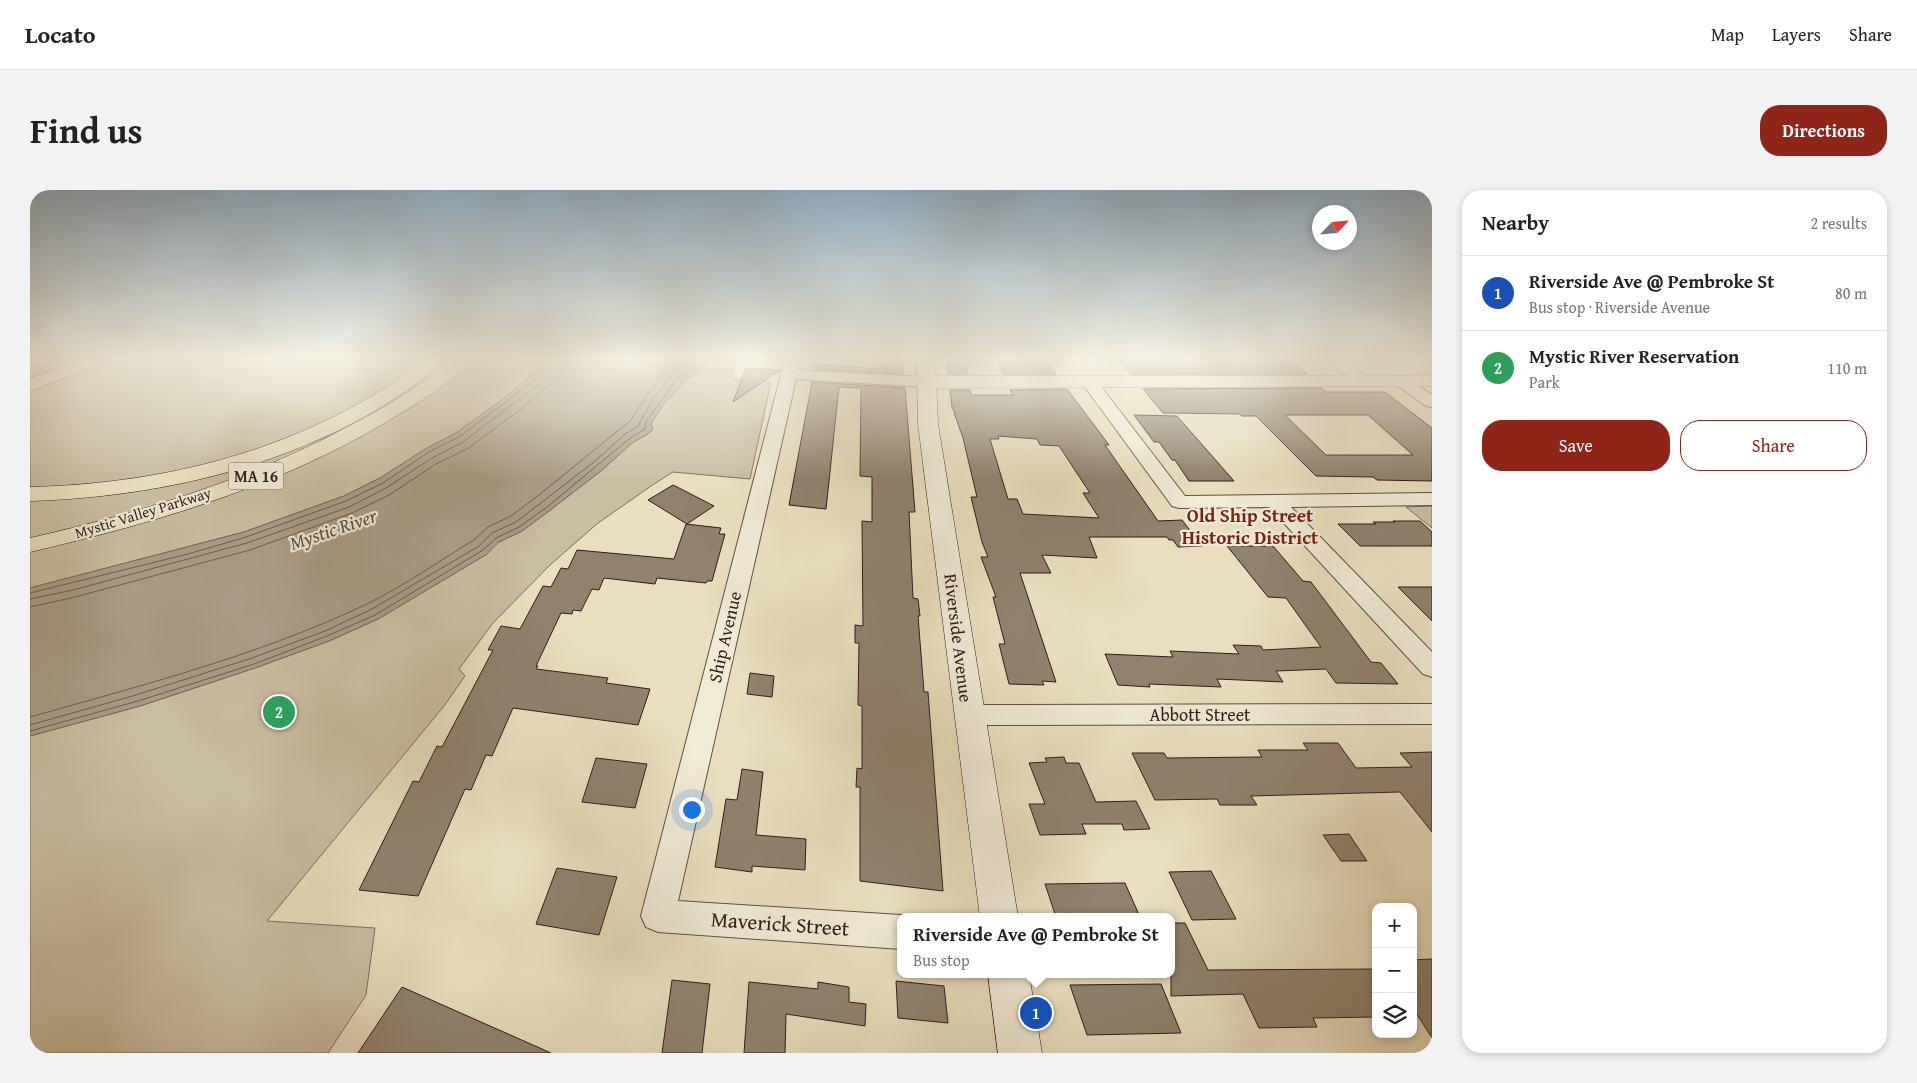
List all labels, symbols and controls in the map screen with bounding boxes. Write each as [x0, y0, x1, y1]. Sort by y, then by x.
text: Locato [25, 17, 96, 52]
text: Map [1711, 21, 1744, 48]
text: Layers [1772, 21, 1821, 48]
text: Share [1849, 21, 1892, 48]
text: Find us [30, 105, 143, 156]
button: Directions [1760, 105, 1887, 156]
north arrow [1312, 205, 1357, 250]
text: Nearby [1482, 207, 1549, 238]
text: 2 results [1810, 211, 1867, 235]
text: Riverside Ave @ Pembroke St [1529, 267, 1775, 295]
text: 1 [1494, 281, 1502, 305]
text: 80 m [1835, 281, 1867, 305]
text: Bus stop · Riverside Avenue [1529, 295, 1710, 319]
text: Mystic River Reservation [1529, 342, 1739, 370]
text: 2 [1494, 356, 1502, 380]
text: 110 m [1827, 356, 1867, 380]
text: Park [1529, 370, 1560, 394]
button: Save [1482, 420, 1670, 471]
button: Share [1680, 420, 1867, 471]
road number: MA 16 [228, 462, 284, 490]
street label: Mystic Valley Parkway [72, 482, 214, 543]
water label: Mystic River [286, 501, 381, 557]
district label: Old Ship Street Historic District [1182, 501, 1319, 551]
street label: Riverside Avenue [937, 572, 980, 704]
street label: Ship Avenue [701, 589, 748, 685]
pin: 2 [263, 693, 295, 731]
street label: Abbott Street [1150, 701, 1251, 728]
your location [679, 797, 705, 823]
street label: Maverick Street [710, 903, 851, 944]
map controls [1372, 903, 1417, 1038]
button: + [1372, 903, 1417, 948]
popup [897, 913, 1175, 978]
text: Riverside Ave @ Pembroke St [913, 920, 1159, 948]
text: Bus stop [913, 948, 970, 972]
button: − [1372, 948, 1417, 993]
button: layers [1372, 993, 1417, 1038]
pin: 1 [1020, 994, 1052, 1032]

